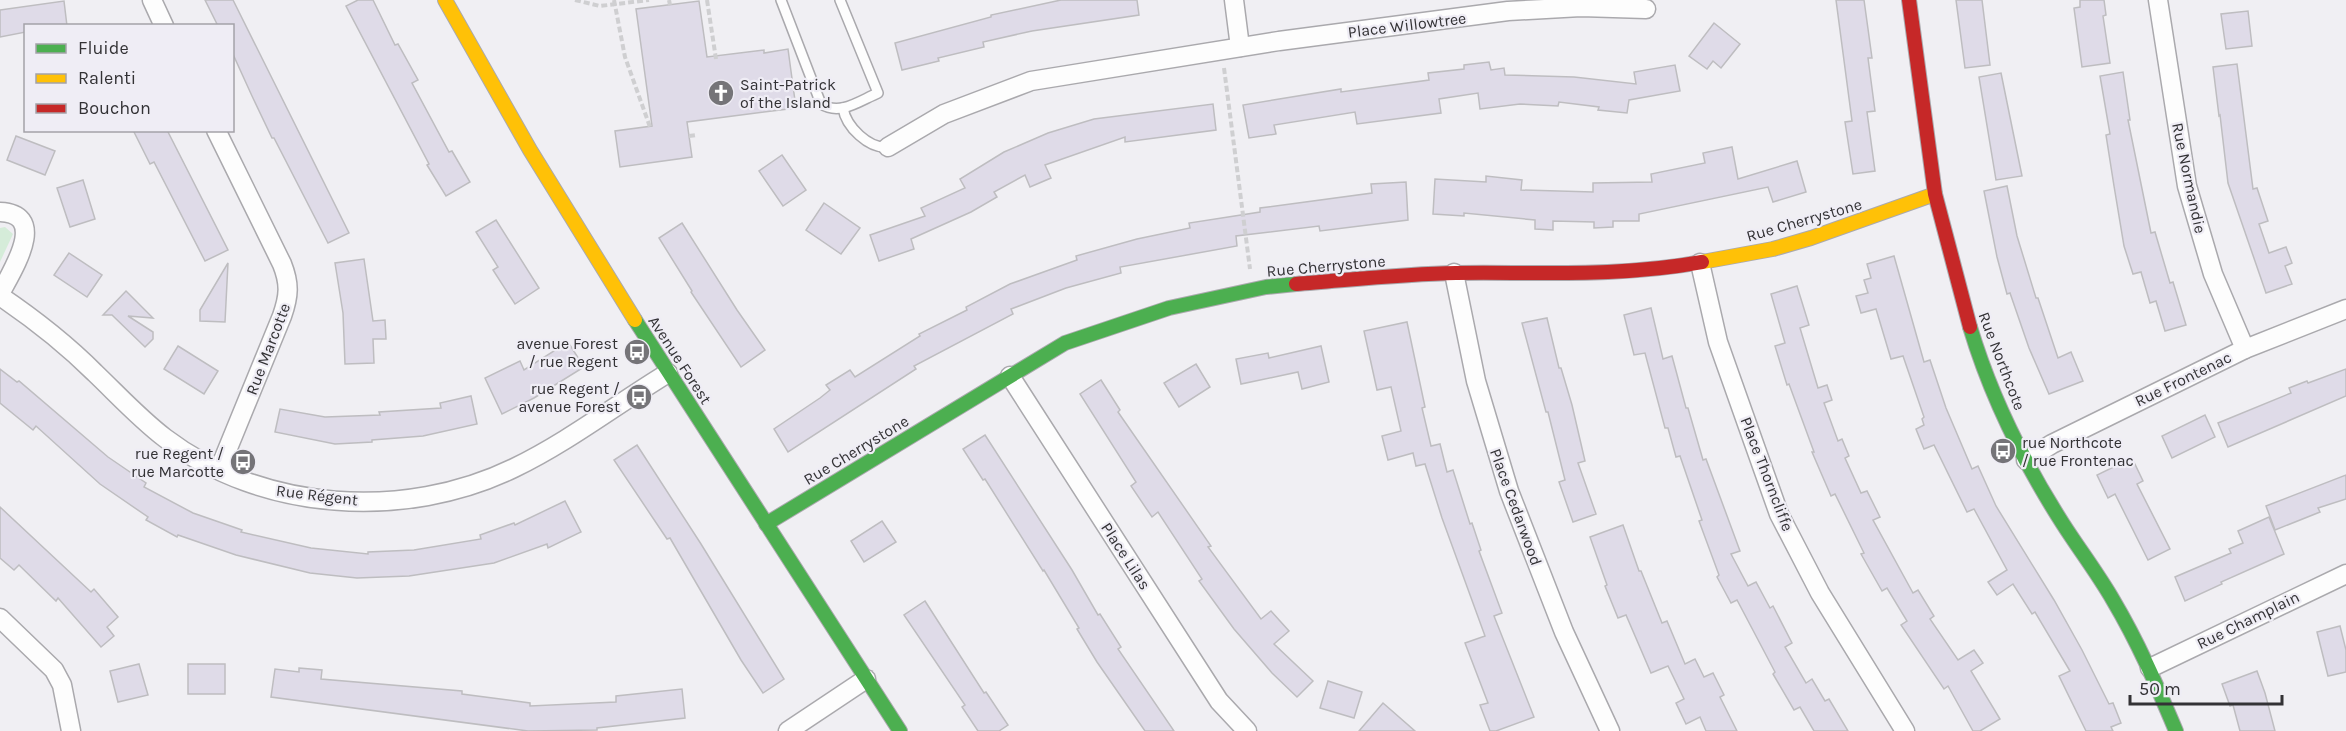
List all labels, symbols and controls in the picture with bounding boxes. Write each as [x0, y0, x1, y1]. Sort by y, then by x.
street label: Place Willowtree [1347, 8, 1467, 42]
legend [24, 24, 234, 132]
text: Fluide [78, 37, 129, 59]
text: Ralenti [78, 67, 136, 89]
place label: Saint-Patrick of the Island [740, 75, 836, 112]
church icon: Saint-Patrick of the Island [706, 78, 736, 108]
text: Bouchon [78, 97, 151, 119]
street label: Rue Normandie [2168, 121, 2210, 235]
street label: Rue Cherrystone [1744, 194, 1864, 246]
street label: Rue Cherrystone [1266, 251, 1386, 281]
street label: Rue Marcotte [242, 300, 294, 398]
street label: Rue Northcote [1975, 309, 2029, 413]
street label: Avenue Forest [644, 312, 716, 408]
place label: avenue Forest / rue Regent [516, 334, 618, 371]
bus stop icon: avenue Forest / rue Regent [622, 337, 652, 367]
street label: Rue Frontenac [2132, 347, 2234, 411]
place label: rue Regent / avenue Forest [518, 379, 620, 416]
bus stop icon: rue Regent / avenue Forest [624, 382, 654, 412]
street label: Rue Cherrystone [800, 411, 912, 489]
street label: Place Thorncliffe [1736, 414, 1798, 534]
place label: rue Northcote / rue Frontenac [2022, 433, 2134, 470]
bus stop icon: rue Northcote / rue Frontenac [1988, 436, 2018, 466]
place label: rue Regent / rue Marcotte [131, 444, 224, 481]
street label: Place Cedarwood [1486, 446, 1546, 568]
bus stop icon: rue Regent / rue Marcotte [228, 447, 258, 477]
street label: Rue Régent [275, 481, 359, 509]
street label: Place Lilas [1097, 519, 1155, 593]
street label: Rue Champlain [2194, 587, 2302, 653]
scale bar [2130, 668, 2282, 706]
text: 50 m [2139, 678, 2181, 700]

